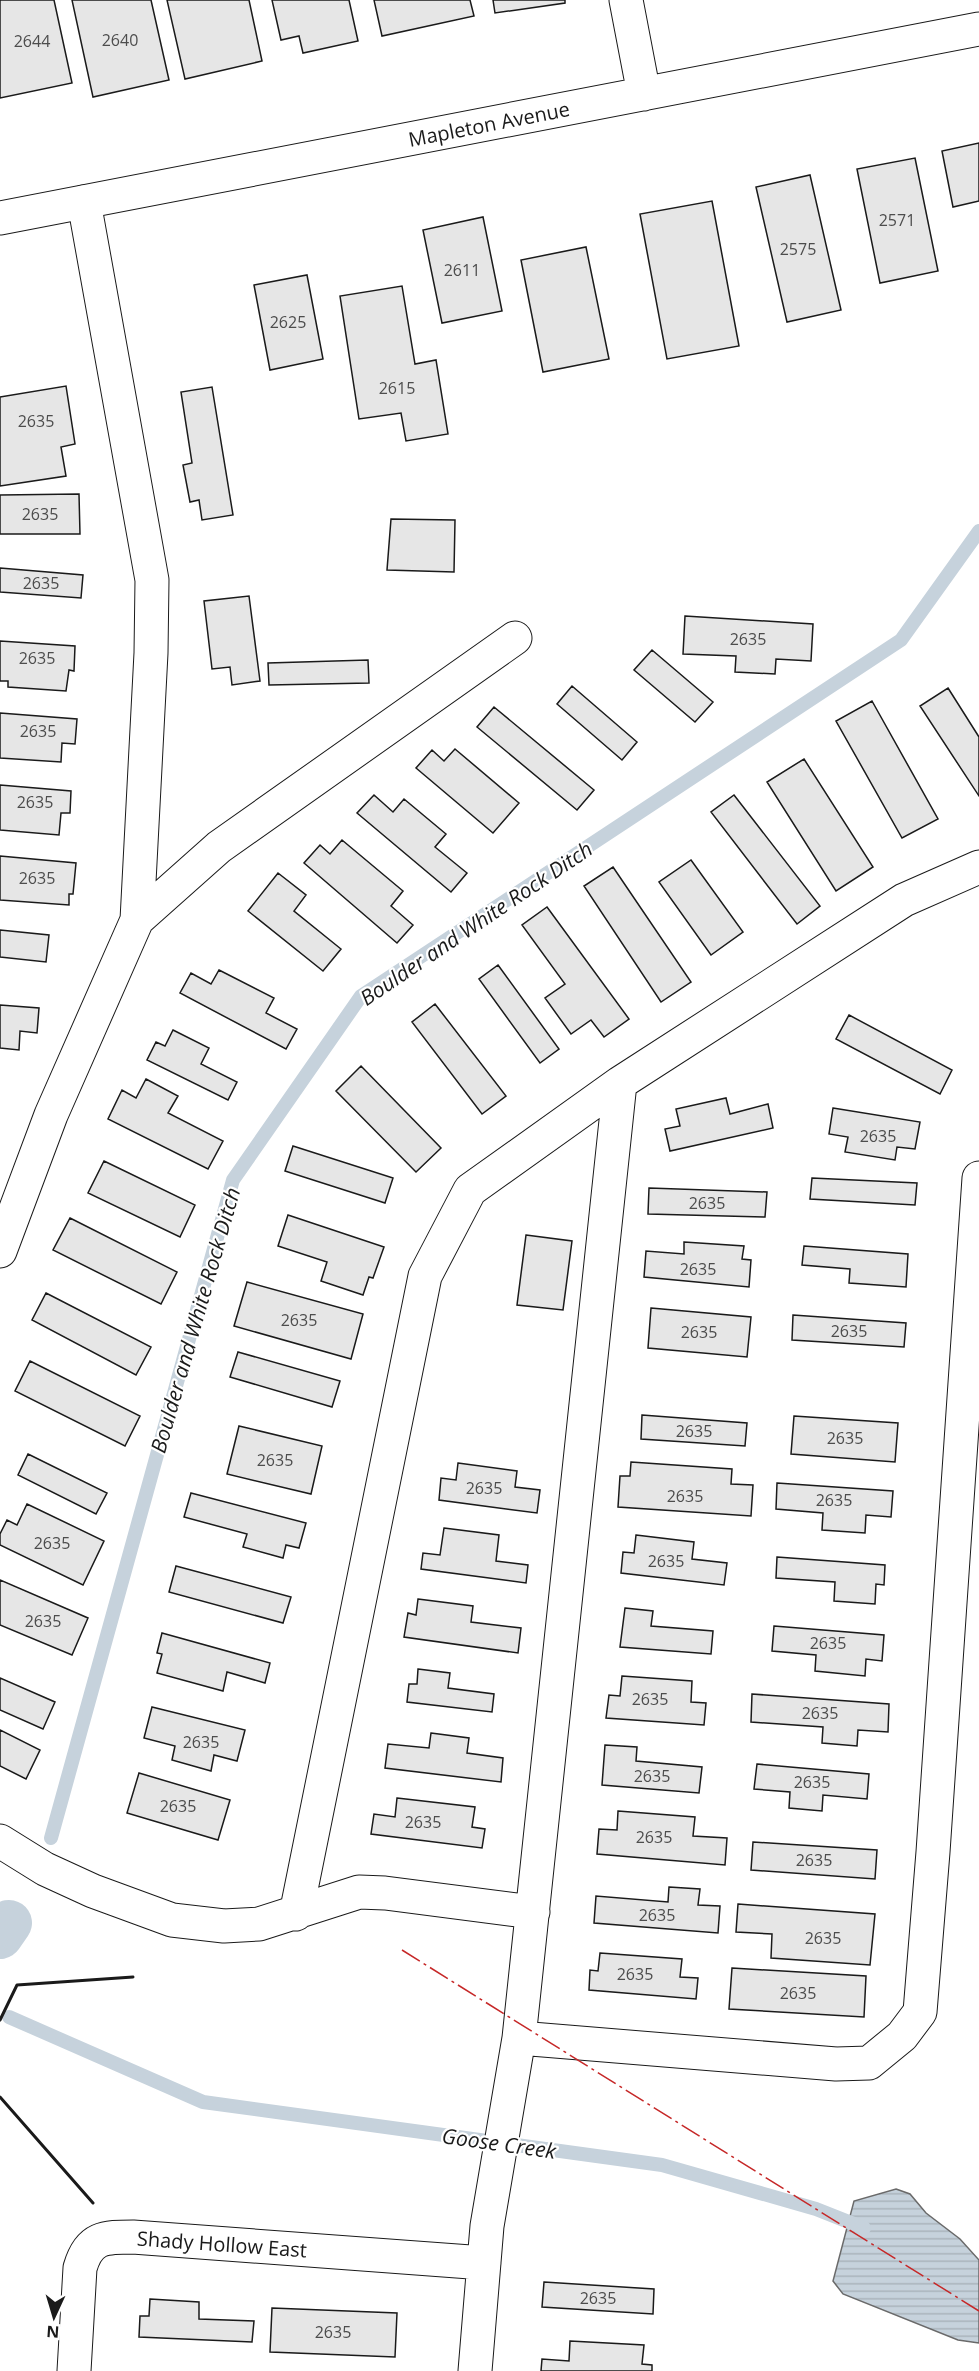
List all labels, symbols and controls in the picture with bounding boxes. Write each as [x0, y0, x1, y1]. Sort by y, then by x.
house number: 2640 [102, 29, 138, 51]
house number: 2644 [14, 30, 50, 52]
street label: Mapleton Avenue [406, 95, 572, 153]
house number: 2571 [879, 209, 915, 231]
house number: 2575 [780, 238, 816, 260]
house number: 2611 [444, 259, 480, 281]
house number: 2625 [270, 311, 306, 333]
house number: 2615 [379, 377, 415, 399]
house number: 2635 [18, 410, 54, 432]
house number: 2635 [22, 503, 58, 525]
house number: 2635 [23, 572, 59, 594]
house number: 2635 [730, 628, 766, 650]
house number: 2635 [19, 647, 55, 669]
house number: 2635 [20, 720, 56, 742]
house number: 2635 [17, 791, 53, 813]
water label: Boulder and White Rock Ditch [354, 835, 598, 1011]
house number: 2635 [19, 867, 55, 889]
house number: 2635 [860, 1125, 896, 1147]
water label: Boulder and White Rock Ditch [144, 1184, 246, 1456]
house number: 2635 [689, 1192, 725, 1214]
house number: 2635 [680, 1258, 716, 1280]
house number: 2635 [281, 1309, 317, 1331]
house number: 2635 [831, 1320, 867, 1342]
house number: 2635 [681, 1321, 717, 1343]
house number: 2635 [676, 1420, 712, 1442]
house number: 2635 [827, 1427, 863, 1449]
house number: 2635 [257, 1449, 293, 1471]
house number: 2635 [466, 1477, 502, 1499]
house number: 2635 [667, 1485, 703, 1507]
house number: 2635 [816, 1489, 852, 1511]
house number: 2635 [34, 1532, 70, 1554]
house number: 2635 [648, 1550, 684, 1572]
house number: 2635 [25, 1610, 61, 1632]
house number: 2635 [810, 1632, 846, 1654]
house number: 2635 [632, 1688, 668, 1710]
house number: 2635 [802, 1702, 838, 1724]
house number: 2635 [183, 1731, 219, 1753]
house number: 2635 [634, 1765, 670, 1787]
house number: 2635 [794, 1771, 830, 1793]
house number: 2635 [160, 1795, 196, 1817]
house number: 2635 [405, 1811, 441, 1833]
house number: 2635 [636, 1826, 672, 1848]
house number: 2635 [796, 1849, 832, 1871]
house number: 2635 [639, 1904, 675, 1926]
house number: 2635 [805, 1927, 841, 1949]
house number: 2635 [617, 1963, 653, 1985]
house number: 2635 [780, 1982, 816, 2004]
water label: Goose Creek [440, 2121, 558, 2165]
street label: Shady Hollow East [136, 2225, 308, 2263]
north arrow [24, 2287, 84, 2347]
house number: 2635 [580, 2287, 616, 2309]
text: N [46, 2321, 60, 2343]
house number: 2635 [315, 2321, 351, 2343]

